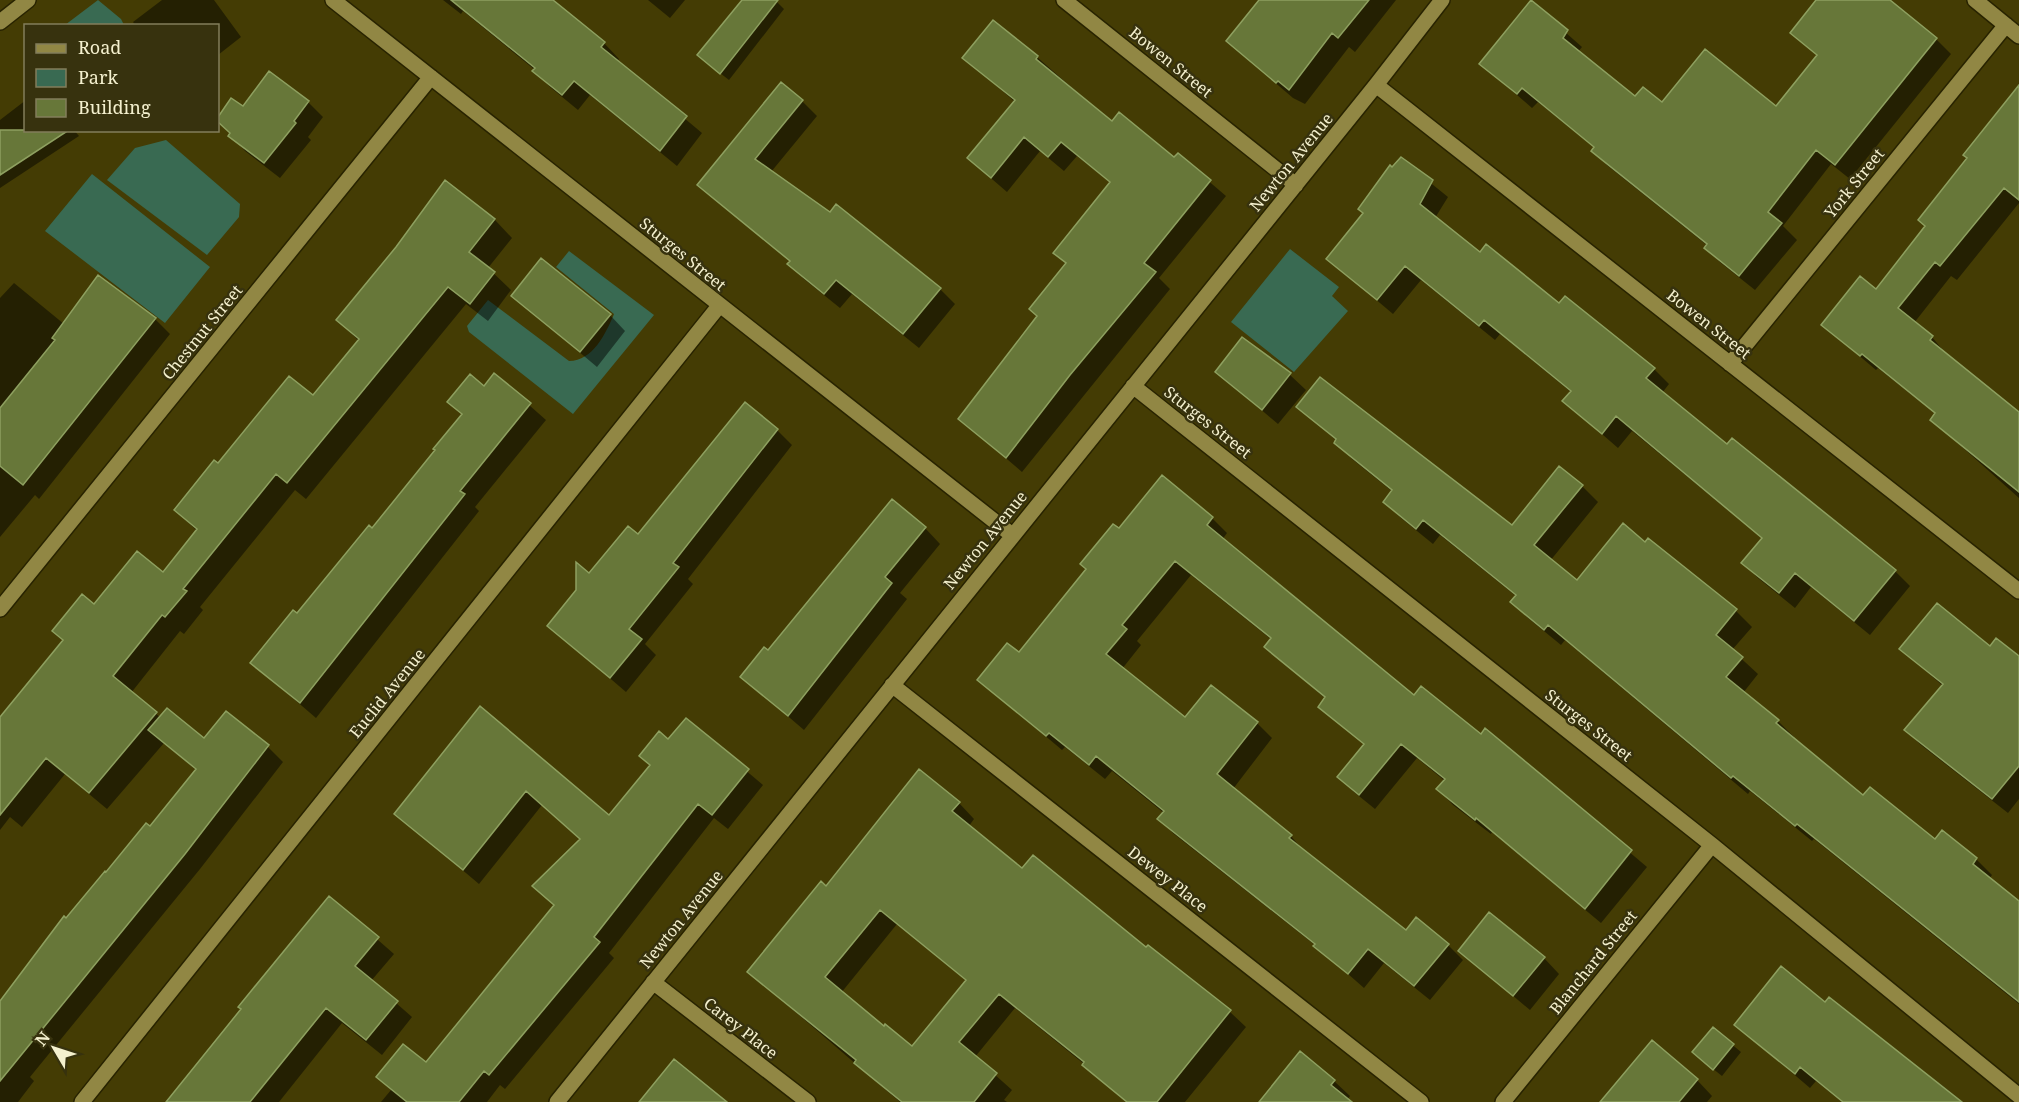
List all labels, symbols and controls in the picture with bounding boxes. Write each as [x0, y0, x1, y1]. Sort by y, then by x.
street label: Bowen Street [1125, 22, 1218, 103]
legend [24, 24, 219, 132]
text: Road [78, 35, 121, 59]
text: Park [78, 65, 118, 89]
text: Building [78, 95, 151, 119]
street label: Newton Avenue [1244, 108, 1338, 216]
street label: York Street [1818, 143, 1889, 223]
street label: Sturges Street [635, 212, 731, 296]
street label: Chestnut Street [157, 280, 247, 384]
street label: Bowen Street [1662, 284, 1756, 364]
street label: Sturges Street [1160, 381, 1257, 463]
street label: Newton Avenue [938, 486, 1032, 594]
street label: Euclid Avenue [344, 644, 430, 742]
street label: Sturges Street [1541, 684, 1638, 766]
street label: Dewey Place [1123, 841, 1213, 917]
street label: Newton Avenue [634, 865, 728, 973]
street label: Blanchard Street [1544, 905, 1642, 1019]
street label: Carey Place [699, 992, 783, 1064]
north arrow [24, 1018, 84, 1078]
text: N [30, 1026, 55, 1050]

